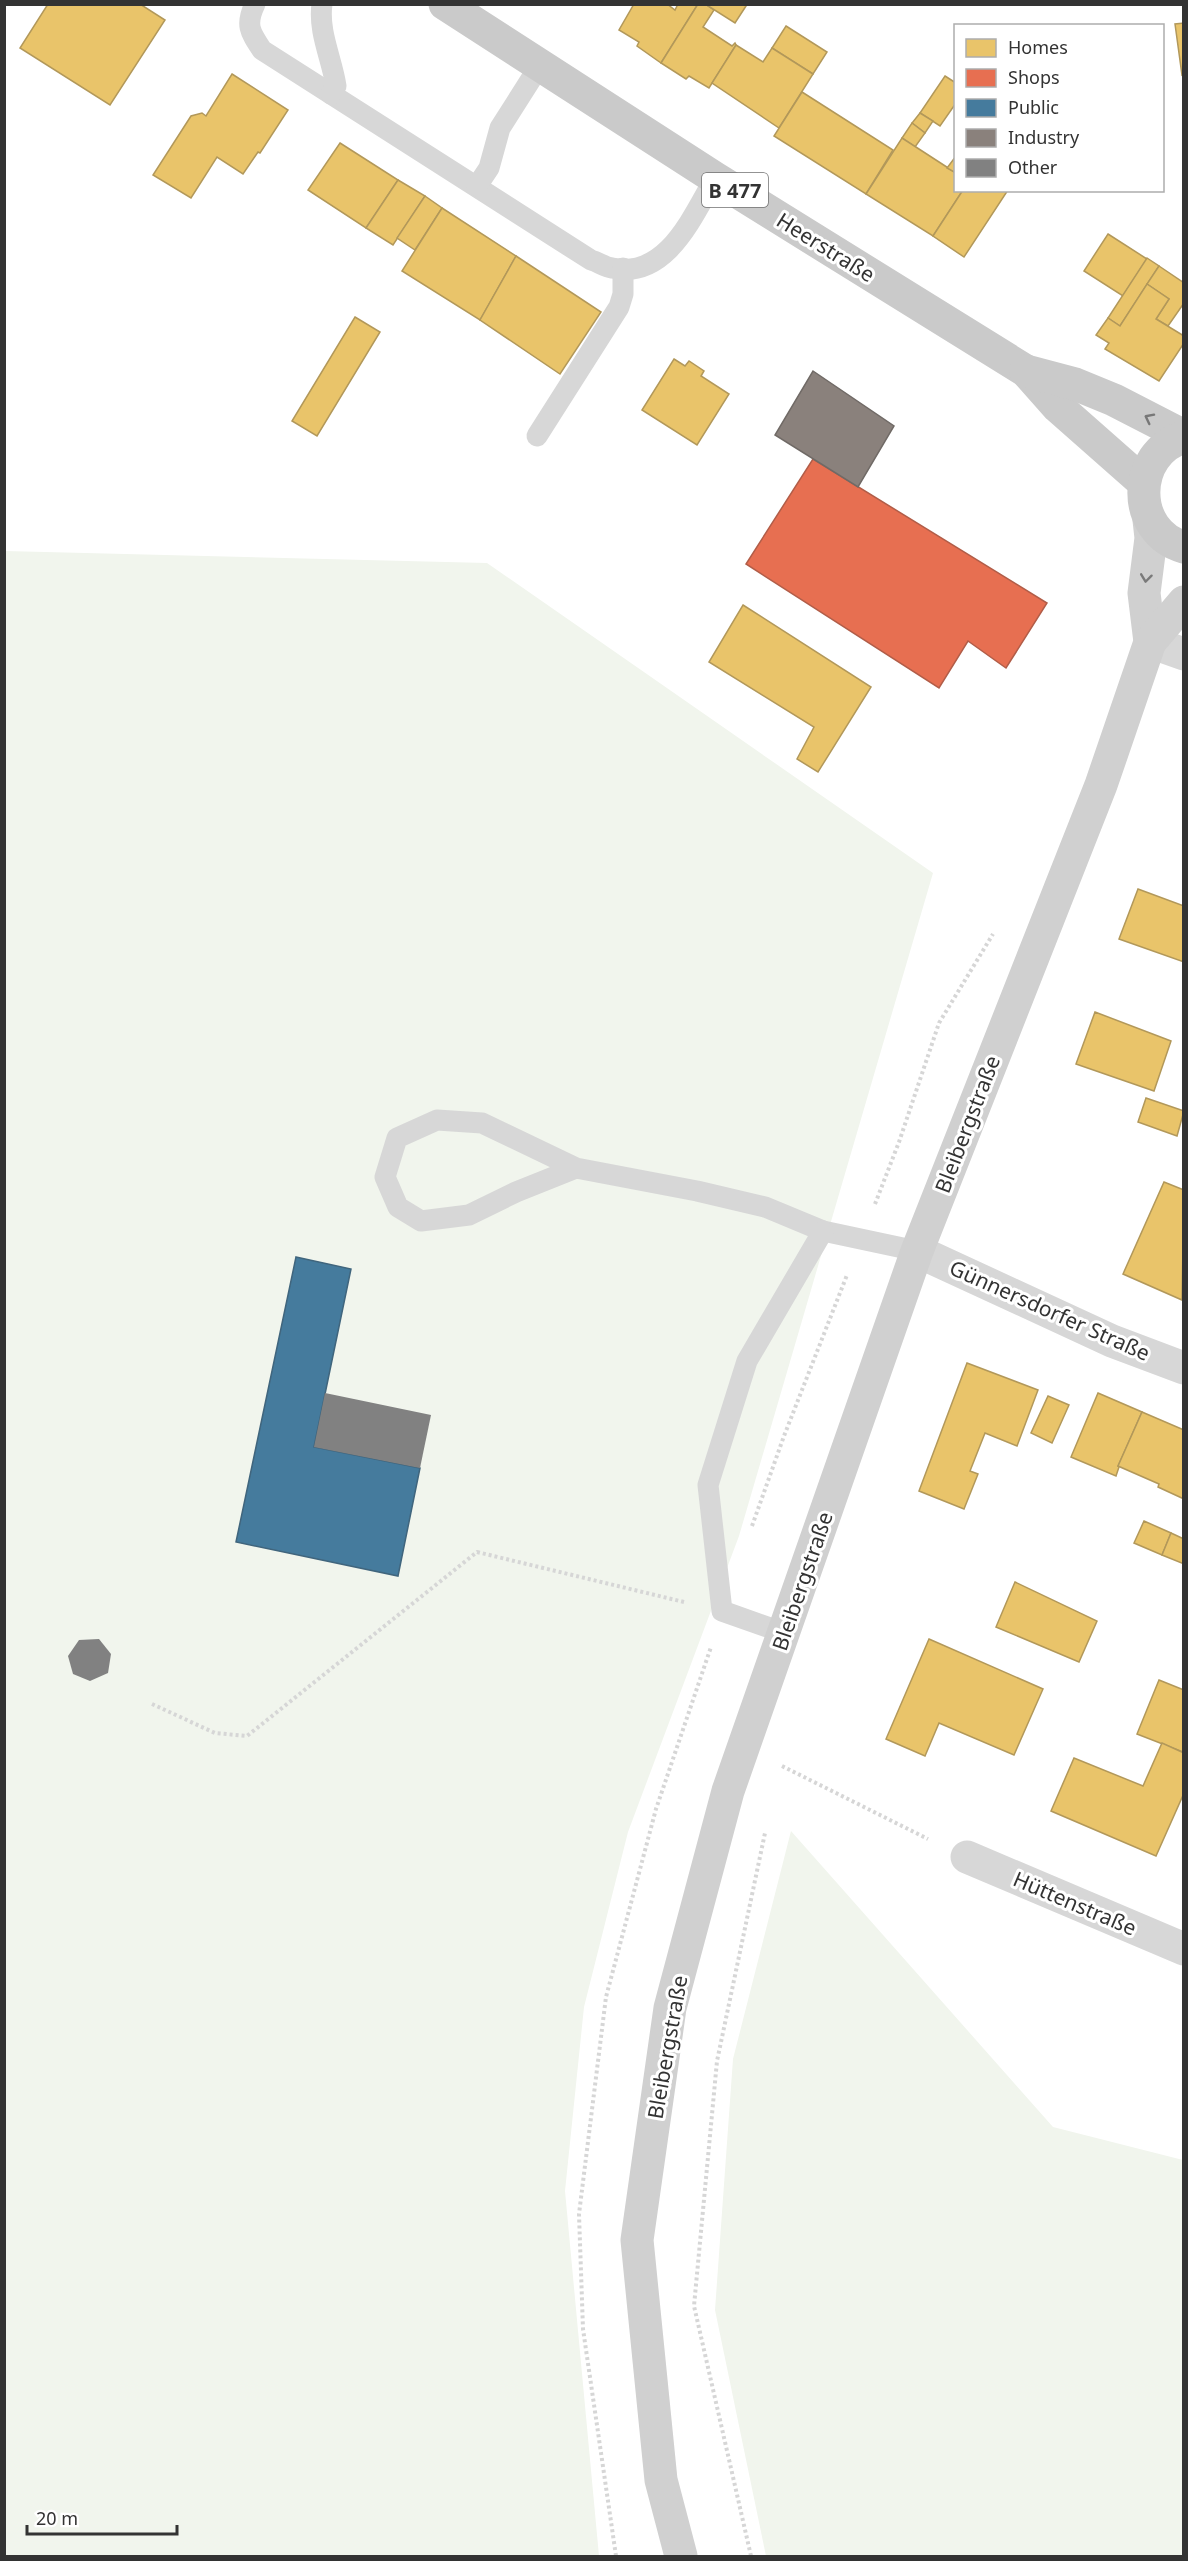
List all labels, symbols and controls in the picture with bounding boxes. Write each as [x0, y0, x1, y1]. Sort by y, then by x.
legend [954, 24, 1164, 192]
text: Homes [1008, 35, 1068, 59]
text: Shops [1008, 65, 1060, 89]
text: Public [1008, 95, 1059, 119]
text: Industry [1008, 125, 1080, 149]
text: Other [1008, 155, 1058, 179]
road number: B 477 [702, 173, 768, 207]
street label: Heerstraße [772, 206, 880, 288]
one-way arrow [1144, 414, 1155, 425]
one-way arrow [1140, 573, 1153, 582]
street label: Bleibergstraße [928, 1051, 1006, 1197]
street label: Günnersdorfer Straße [945, 1253, 1155, 1367]
street label: Bleibergstraße [765, 1508, 839, 1654]
street label: Hüttenstraße [1009, 1864, 1141, 1942]
street label: Bleibergstraße [641, 1973, 693, 2121]
scale bar [27, 2498, 177, 2536]
text: 20 m [36, 2506, 78, 2530]

